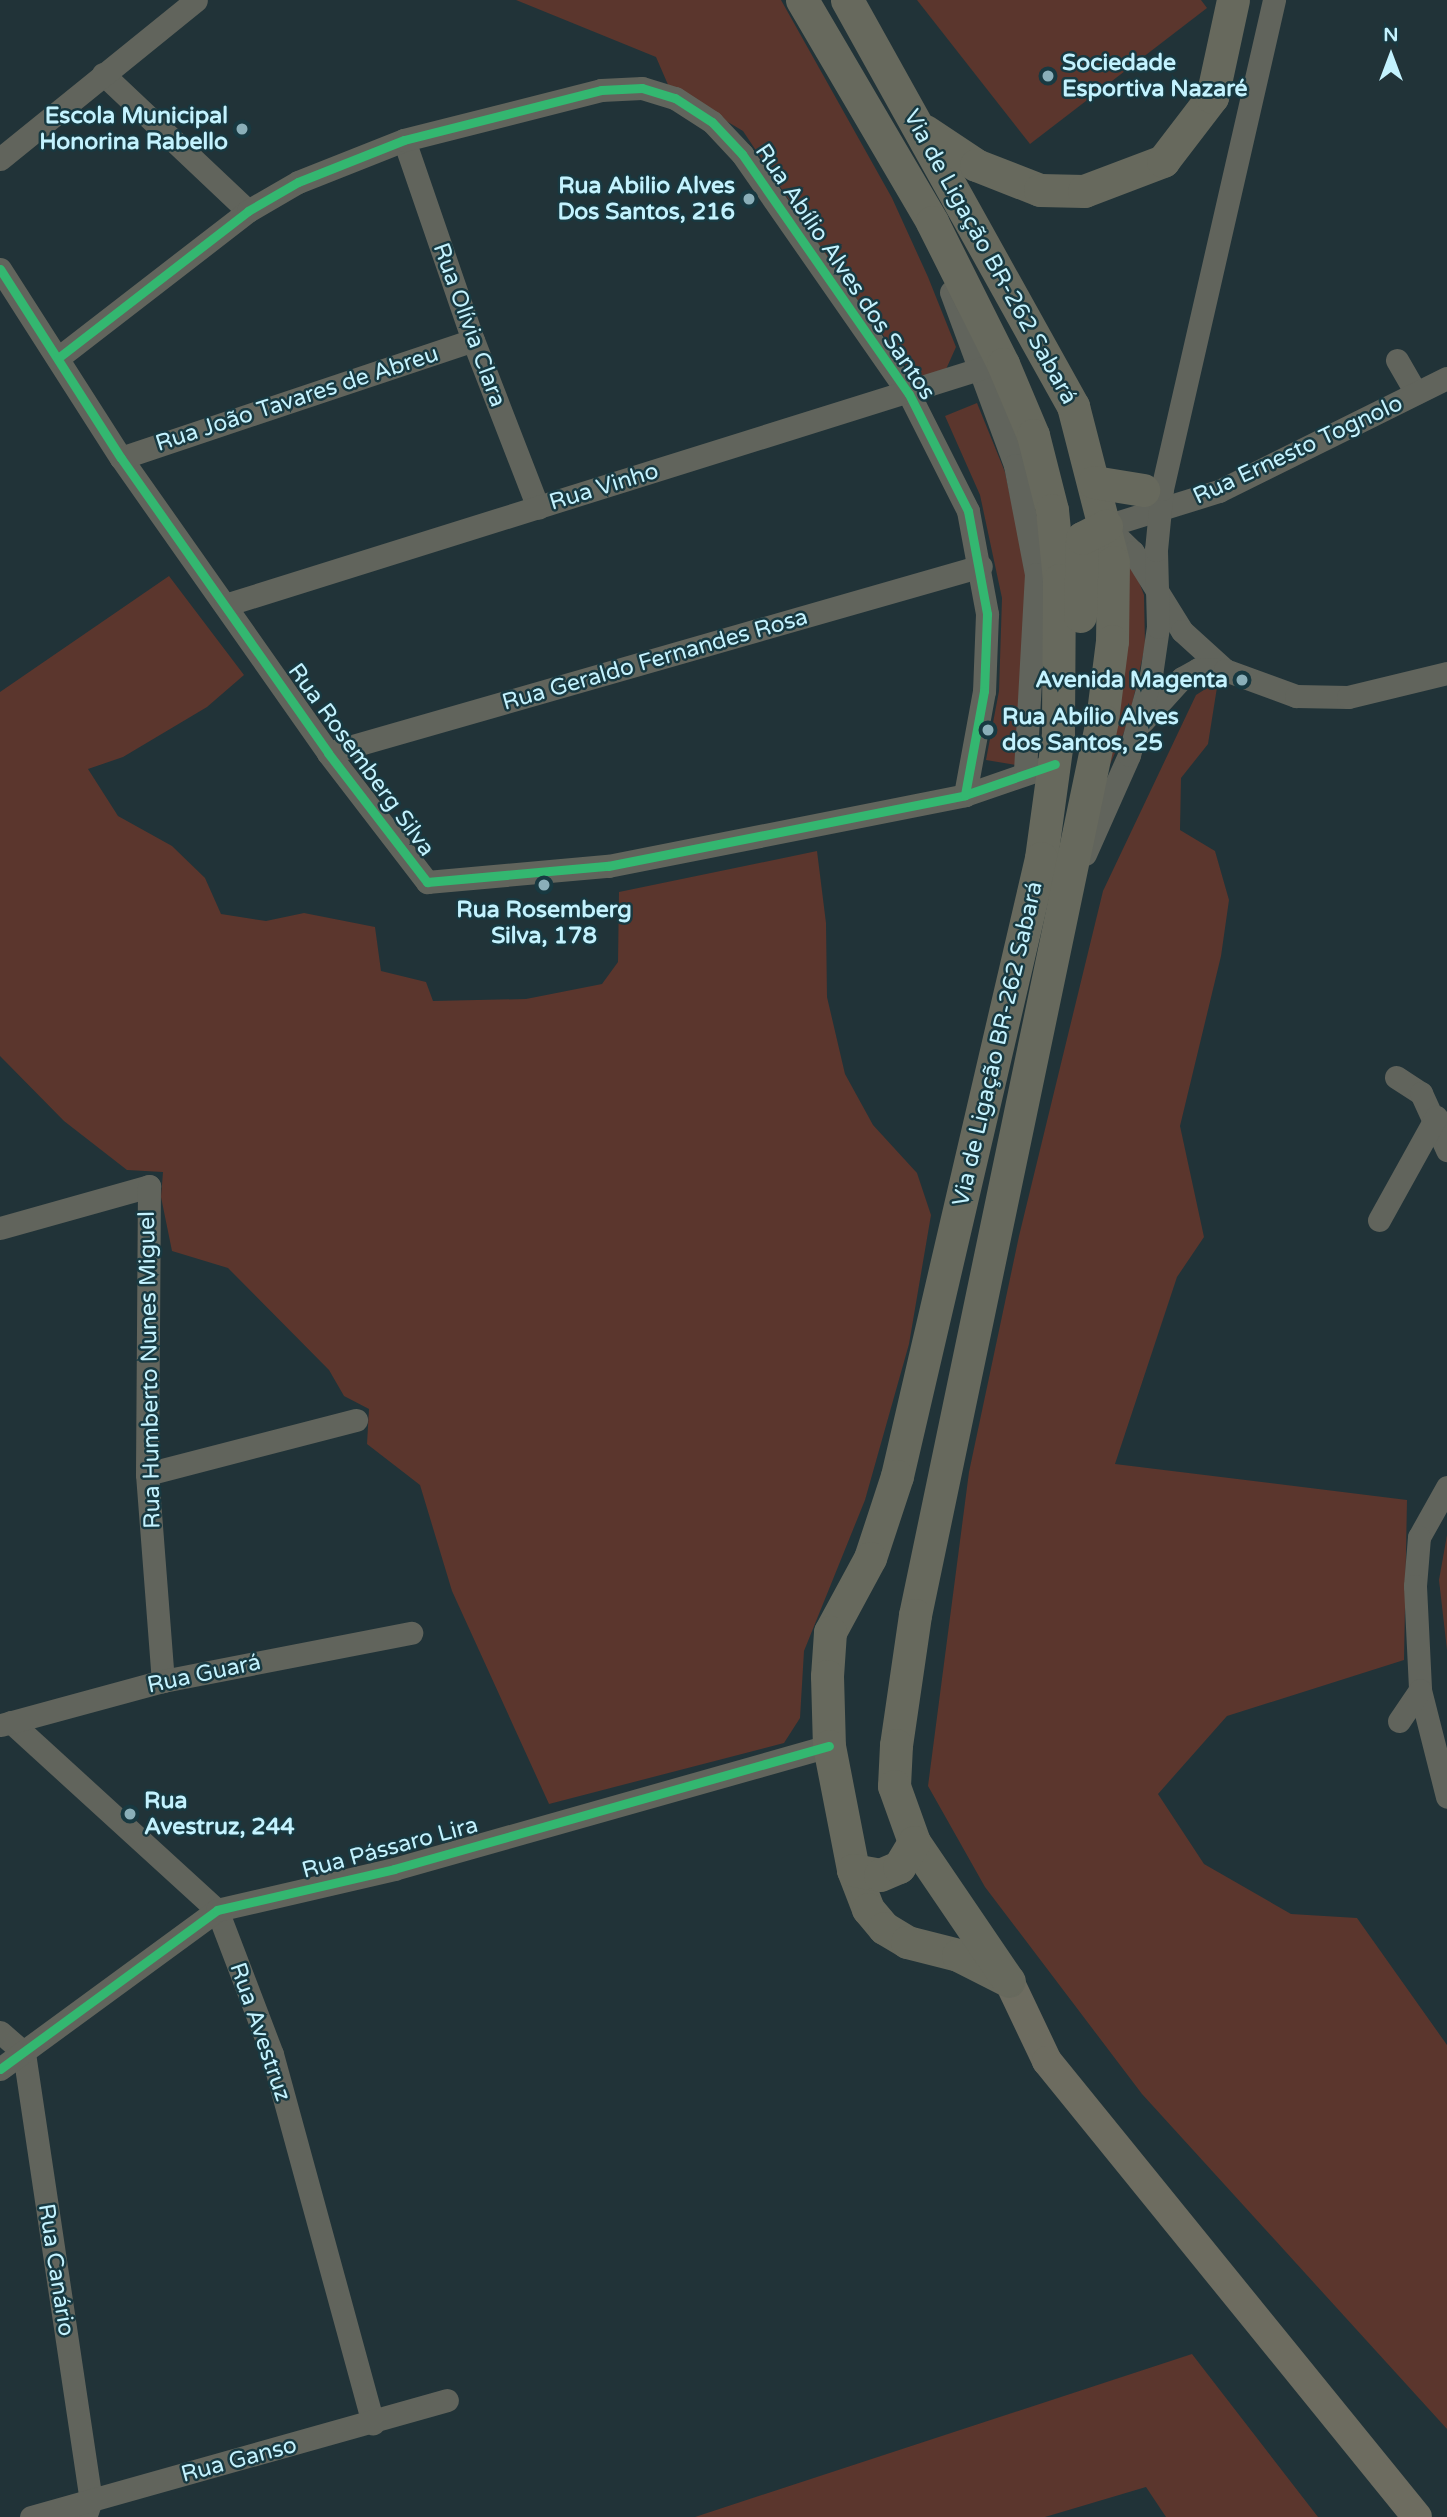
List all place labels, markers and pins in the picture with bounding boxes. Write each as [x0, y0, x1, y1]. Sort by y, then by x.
place label: Sociedade Esportiva Nazaré [1062, 49, 1248, 103]
marker: Sociedade Esportiva Nazaré [1040, 68, 1056, 84]
place label: Escola Municipal Honorina Rabello [39, 102, 228, 156]
marker: Escola Municipal Honorina Rabello [234, 121, 250, 137]
place label: Rua Abilio Alves Dos Santos, 216 [557, 172, 735, 226]
marker: Rua Abilio Alves Dos Santos, 216 [741, 191, 757, 207]
place label: Avenida Magenta [1035, 666, 1228, 694]
marker: Avenida Magenta [1234, 672, 1250, 688]
place label: Rua Abílio Alves dos Santos, 25 [1002, 703, 1179, 757]
marker: Rua Abílio Alves dos Santos, 25 [980, 722, 996, 738]
marker: Rua Rosemberg Silva, 178 [536, 877, 552, 893]
place label: Rua Rosemberg Silva, 178 [456, 896, 632, 950]
place label: Rua Avestruz, 244 [144, 1787, 295, 1841]
marker: Rua Avestruz, 244 [122, 1806, 138, 1822]

